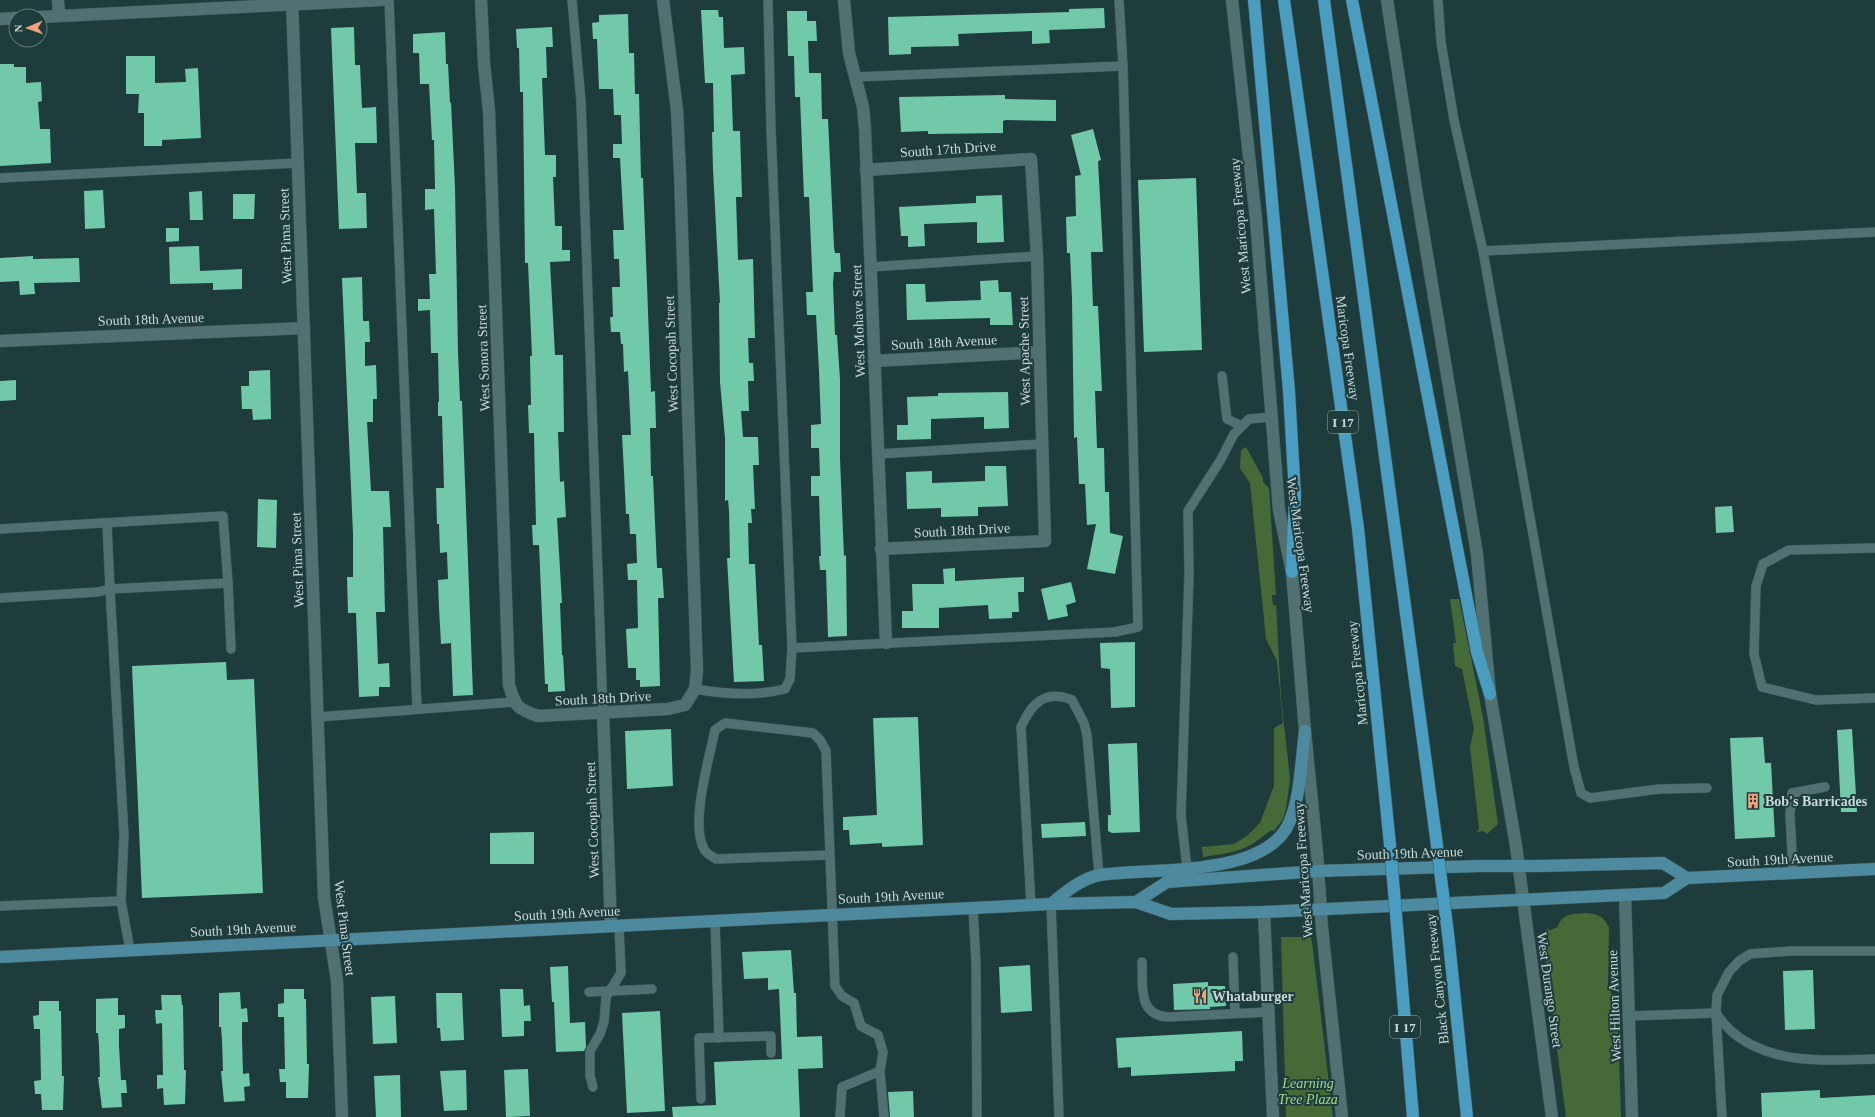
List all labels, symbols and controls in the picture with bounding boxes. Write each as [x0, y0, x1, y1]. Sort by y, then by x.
north arrow [8, 8, 48, 48]
text: N [12, 24, 24, 33]
street label: South 17th Drive [899, 139, 997, 160]
street label: West Maricopa Freeway [1227, 157, 1254, 295]
street label: West Pima Street [276, 188, 295, 284]
street label: West Mohave Street [849, 264, 868, 378]
street label: West Cocopah Street [662, 295, 681, 413]
street label: Maricopa Freeway [1333, 295, 1362, 401]
street label: West Apache Street [1016, 296, 1033, 406]
street label: West Sonora Street [474, 304, 493, 412]
street label: South 18th Avenue [98, 310, 204, 329]
street label: South 18th Avenue [891, 332, 997, 353]
road number: I 17 [1328, 411, 1358, 433]
street label: West Maricopa Freeway [1284, 476, 1317, 614]
street label: West Pima Street [288, 512, 307, 608]
street label: South 18th Drive [913, 520, 1011, 541]
street label: Maricopa Freeway [1345, 620, 1370, 726]
street label: South 18th Drive [554, 688, 652, 709]
street label: West Cocopah Street [583, 761, 602, 879]
building icon: Bob's Barricades [1744, 792, 1762, 810]
place label: Bob's Barricades [1765, 794, 1868, 809]
street label: West Maricopa Freeway [1291, 801, 1316, 939]
street label: South 19th Avenue [1357, 844, 1463, 863]
street label: South 19th Avenue [1727, 849, 1833, 870]
street label: West Pima Street [331, 879, 358, 977]
street label: South 19th Avenue [838, 886, 944, 907]
street label: South 19th Avenue [514, 903, 620, 924]
street label: Black Canyon Freeway [1423, 913, 1452, 1045]
street label: South 19th Avenue [190, 919, 296, 940]
street label: West Durango Street [1534, 931, 1565, 1049]
street label: West Hilton Avenue [1605, 950, 1624, 1062]
restaurant icon: Whataburger [1191, 987, 1209, 1005]
place label: Whataburger [1212, 989, 1294, 1004]
road number: I 17 [1390, 1016, 1420, 1038]
park label: Learning Tree Plaza [1278, 1076, 1338, 1107]

